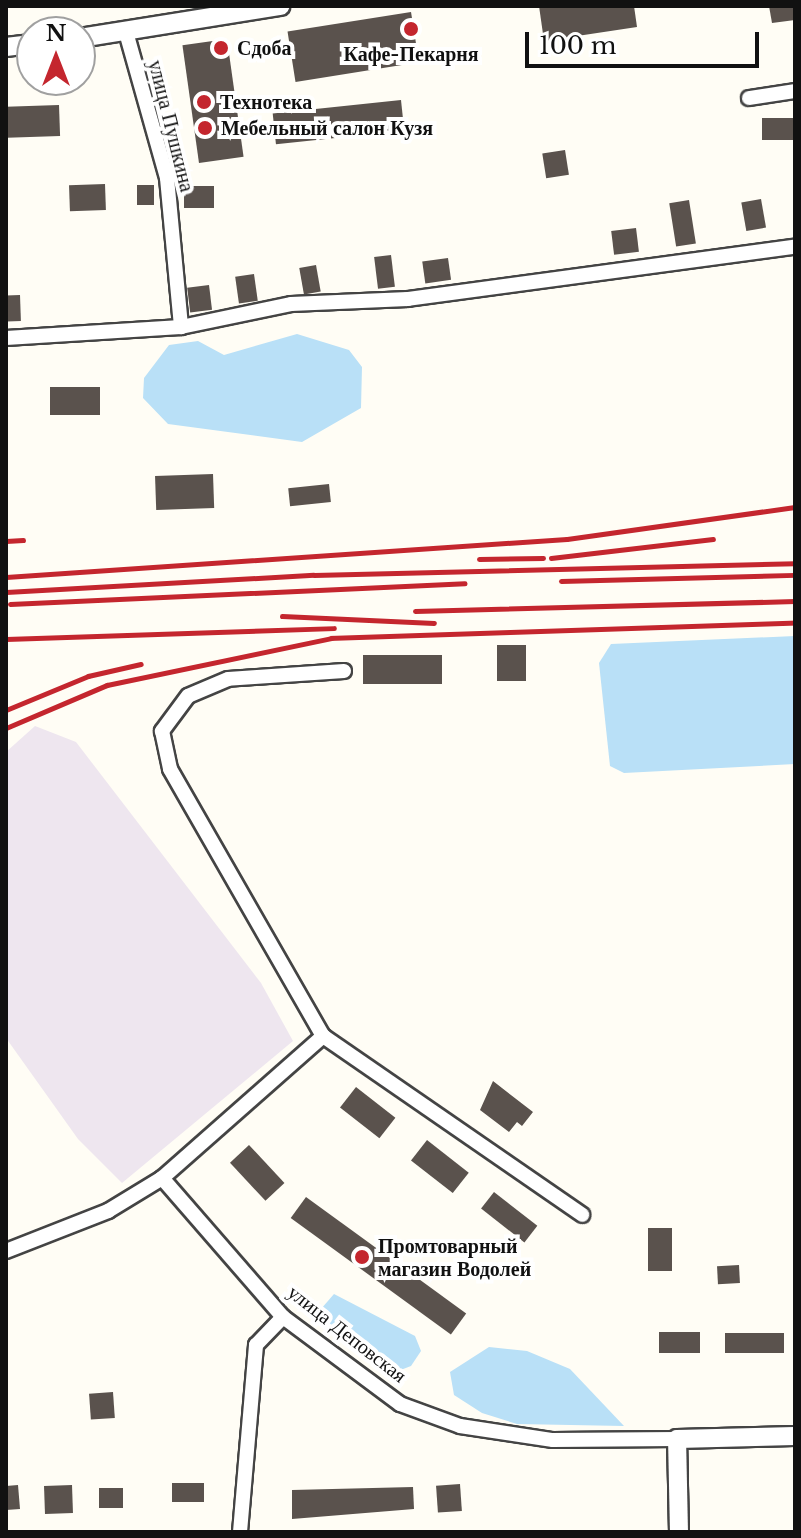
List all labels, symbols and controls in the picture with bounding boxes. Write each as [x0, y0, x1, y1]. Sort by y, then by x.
north arrow [16, 16, 96, 96]
scale bar [529, 16, 763, 66]
text: N [46, 20, 66, 47]
marker: Кафе-Пекарня [402, 20, 420, 38]
text: 100 m [539, 31, 617, 60]
place label: Сдоба [237, 36, 292, 60]
marker: Сдоба [212, 39, 230, 57]
place label: Кафе-Пекарня [343, 42, 479, 66]
street label: улица Пушкина [143, 58, 199, 194]
place label: Технотека [220, 90, 312, 114]
marker: Технотека [195, 93, 213, 111]
place label: Мебельный салон Кузя [221, 116, 433, 140]
marker: Мебельный салон Кузя [196, 119, 214, 137]
place label: Промтоварный магазин Водолей [378, 1234, 531, 1281]
marker: Промтоварный магазин Водолей [353, 1248, 371, 1266]
street label: улица Деповская [283, 1280, 411, 1388]

